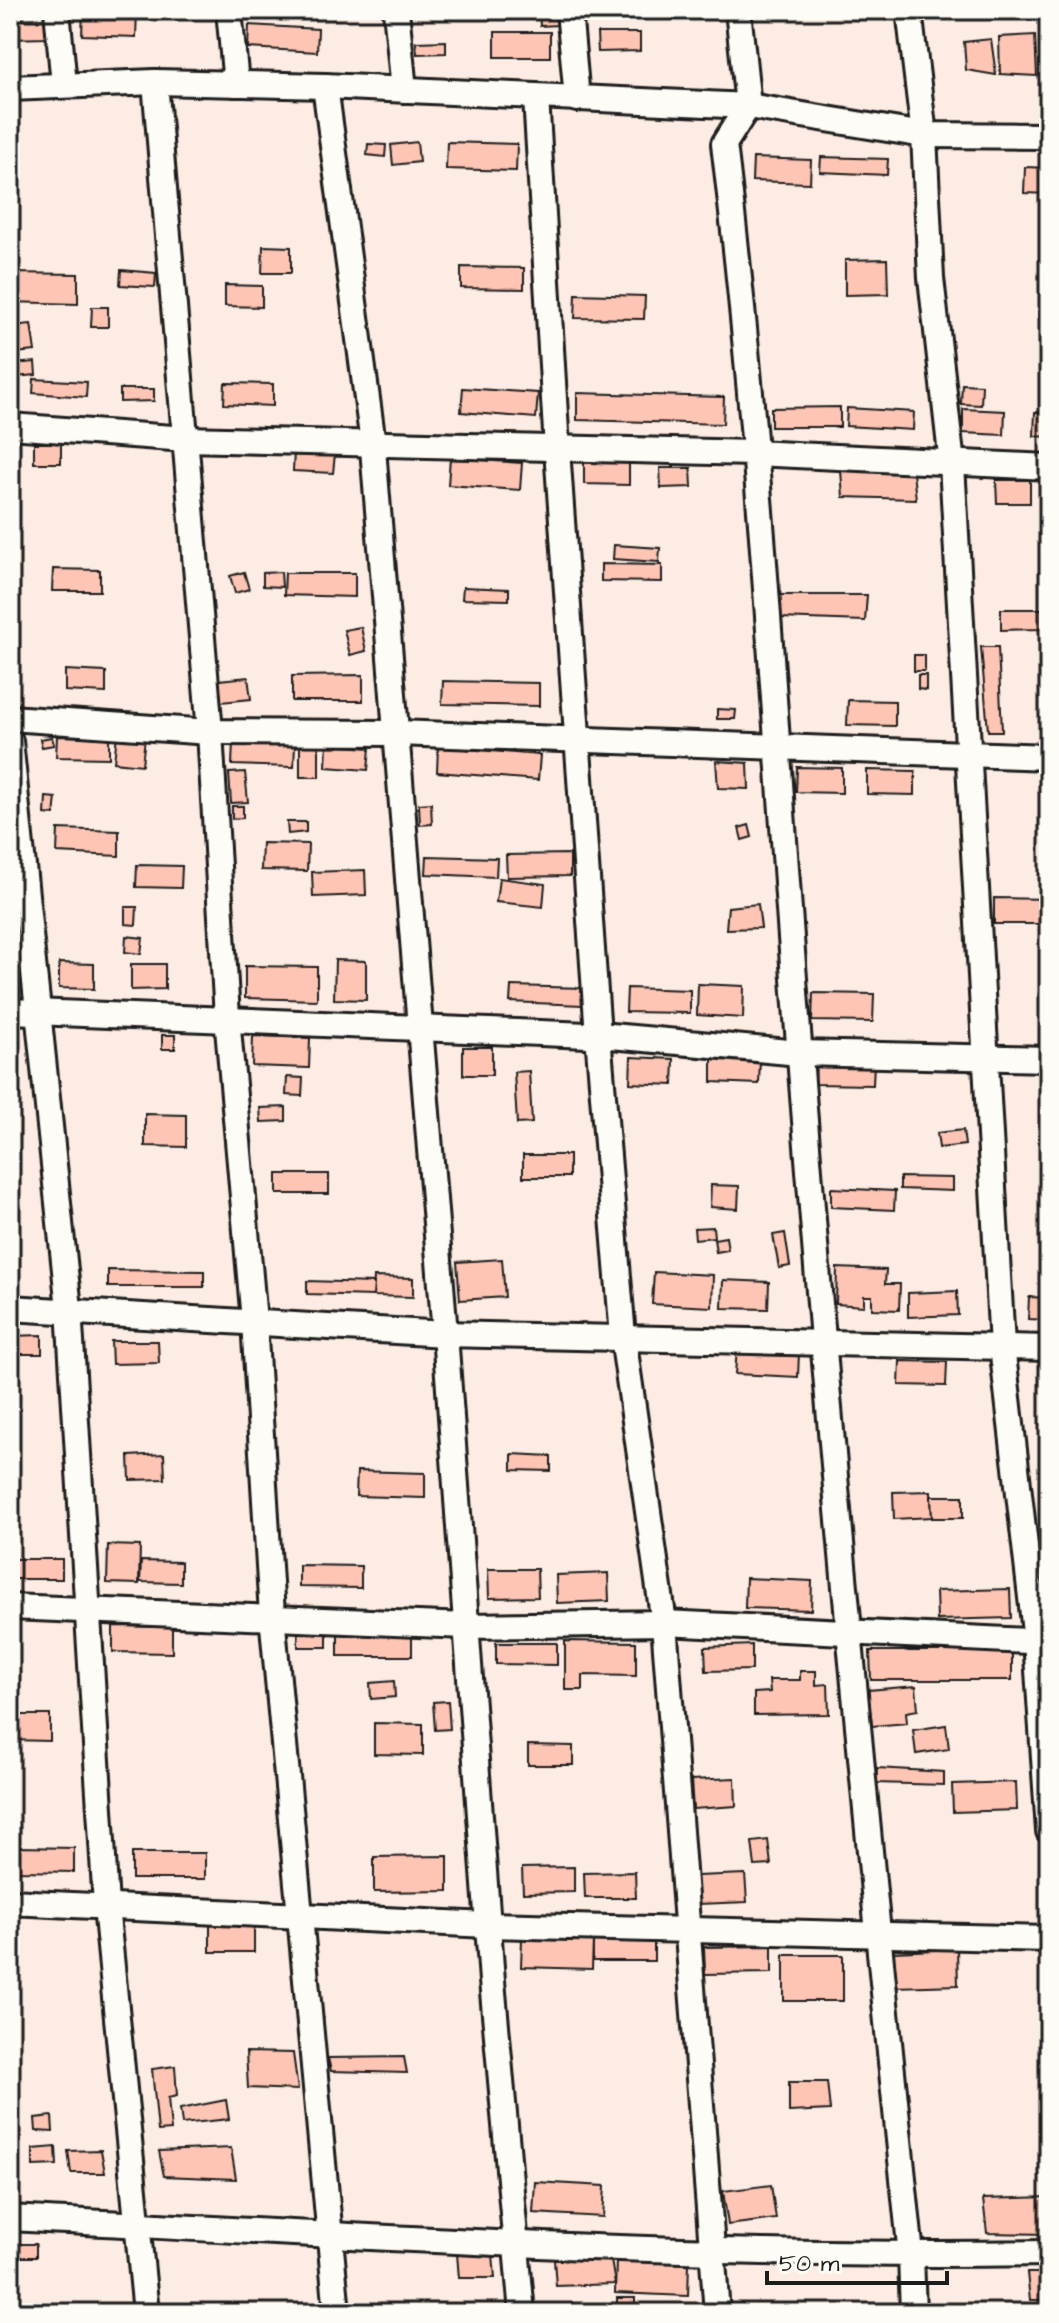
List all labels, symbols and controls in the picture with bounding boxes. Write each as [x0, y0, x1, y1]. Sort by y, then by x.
scale bar [767, 2235, 947, 2285]
text: 50 m [779, 2247, 840, 2281]

